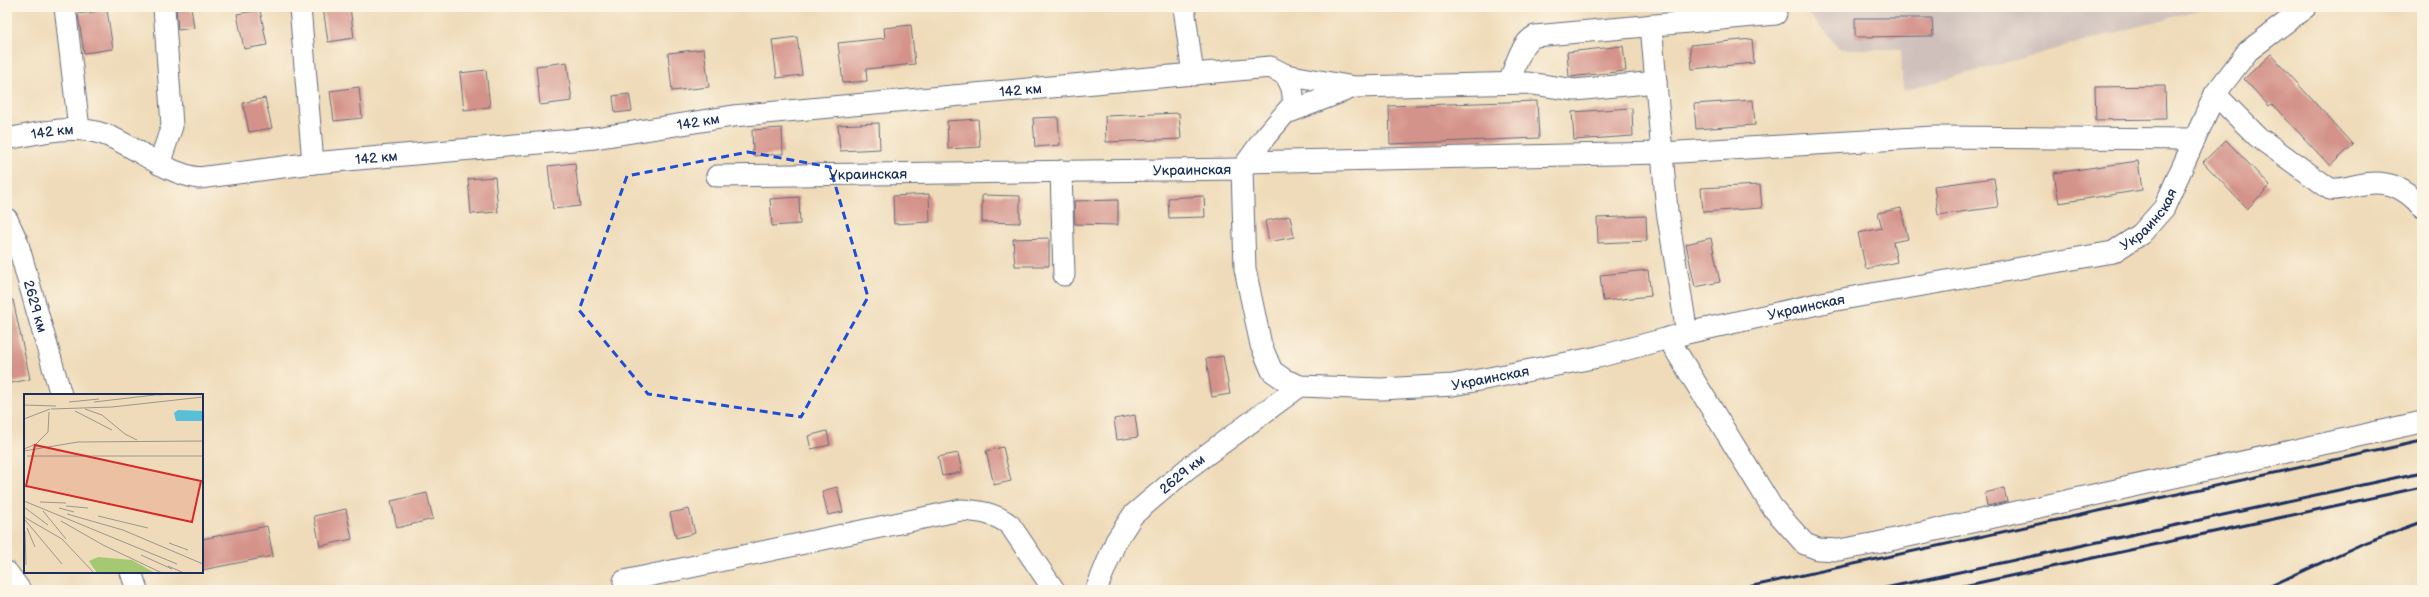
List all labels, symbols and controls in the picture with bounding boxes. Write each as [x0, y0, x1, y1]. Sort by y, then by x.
street label: 142 км [998, 79, 1043, 100]
street label: 142 км [676, 110, 721, 133]
street label: 142 км [30, 121, 74, 143]
street label: 142 км [354, 147, 398, 168]
street label: Украинская [1152, 161, 1232, 179]
street label: Украинская [829, 165, 908, 183]
street label: Украинская [2117, 185, 2180, 254]
street label: 2629 км [20, 278, 51, 334]
street label: Украинская [1766, 290, 1846, 323]
street label: Украинская [1450, 362, 1531, 394]
inset map [24, 394, 203, 573]
street label: 2629 км [1156, 450, 1208, 497]

